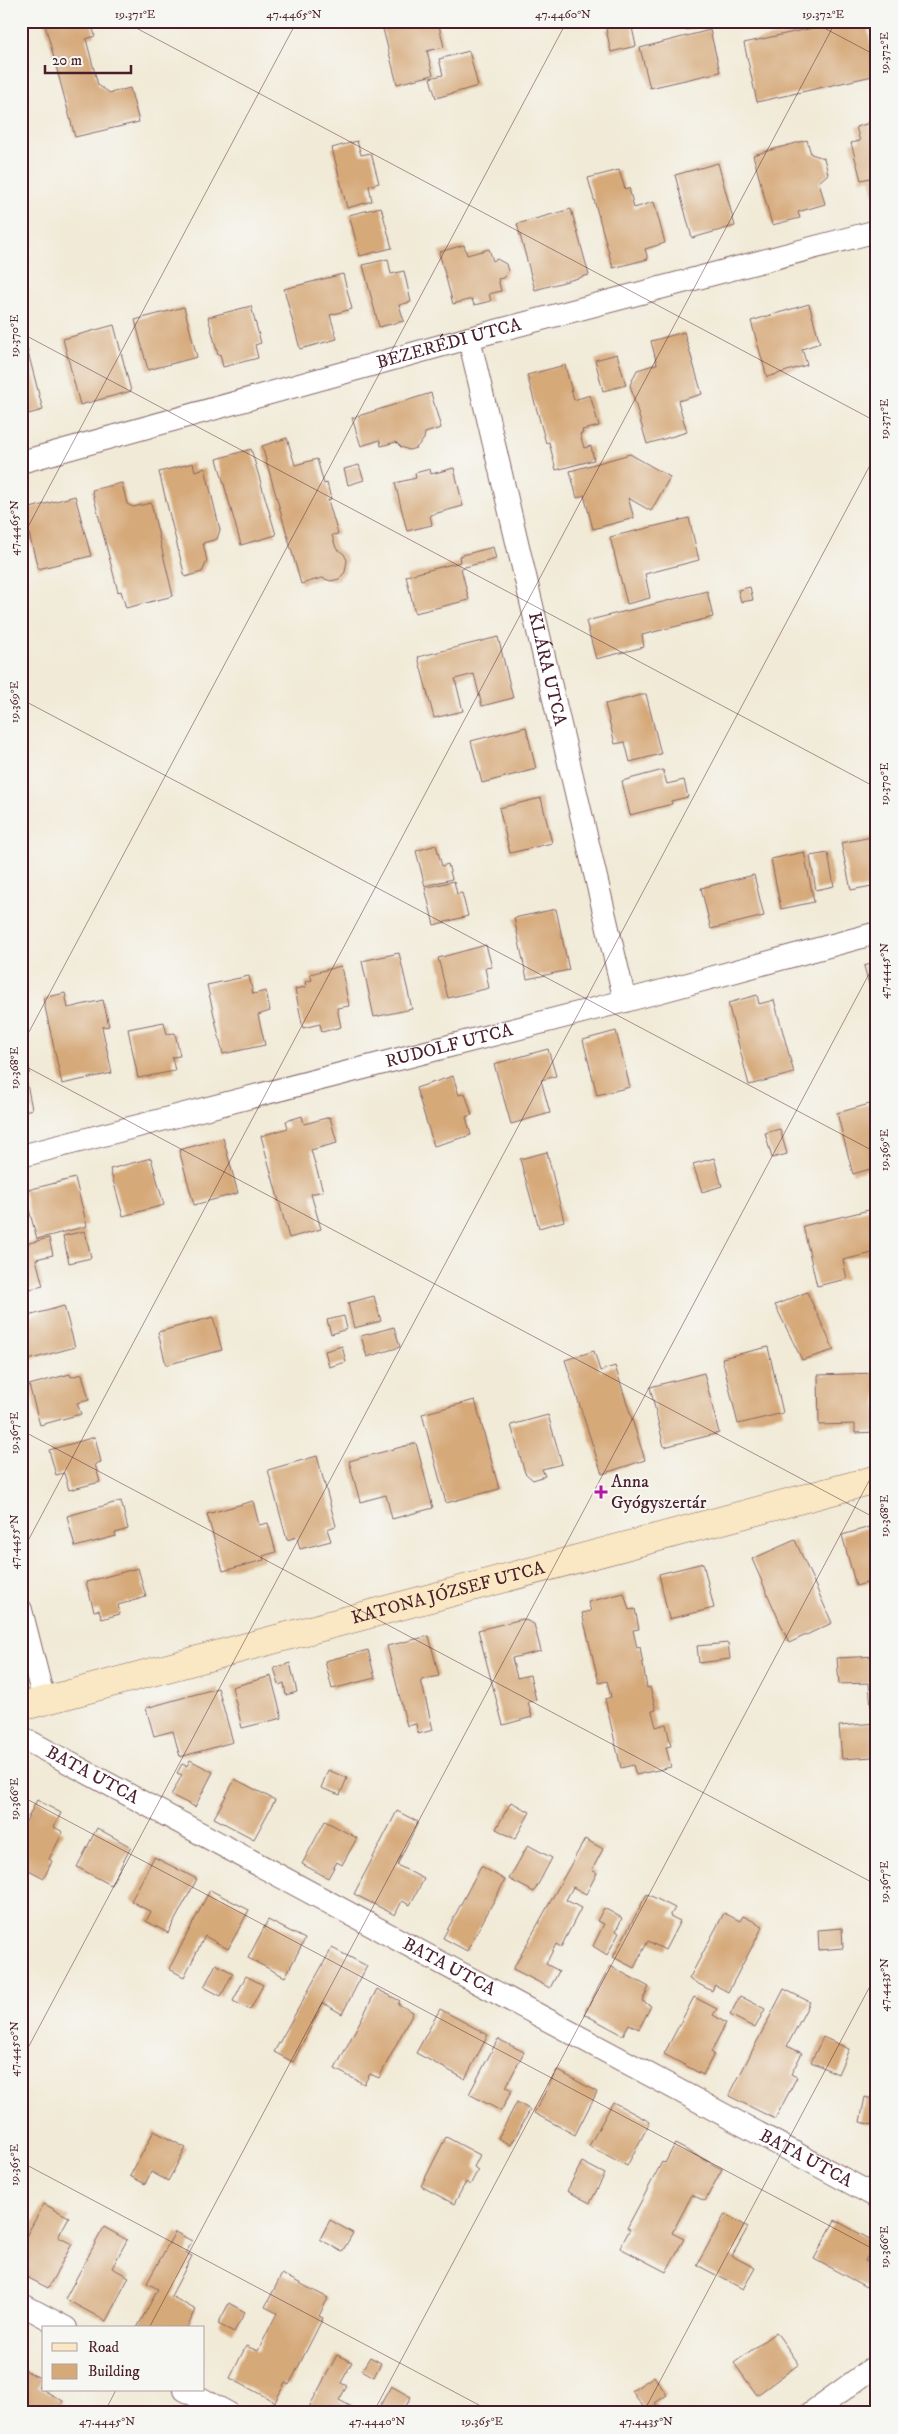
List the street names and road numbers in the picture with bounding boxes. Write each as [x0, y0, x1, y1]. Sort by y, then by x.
street label: BEZERÉDI UTCA [374, 314, 524, 374]
street label: KLÁRA UTCA [523, 610, 571, 728]
street label: RUDOLF UTCA [383, 1019, 516, 1073]
street label: KATONA JÓZSEF UTCA [349, 1557, 548, 1629]
street label: BATA UTCA [42, 1742, 143, 1809]
street label: BATA UTCA [399, 1933, 500, 2001]
street label: BATA UTCA [756, 2125, 856, 2193]

